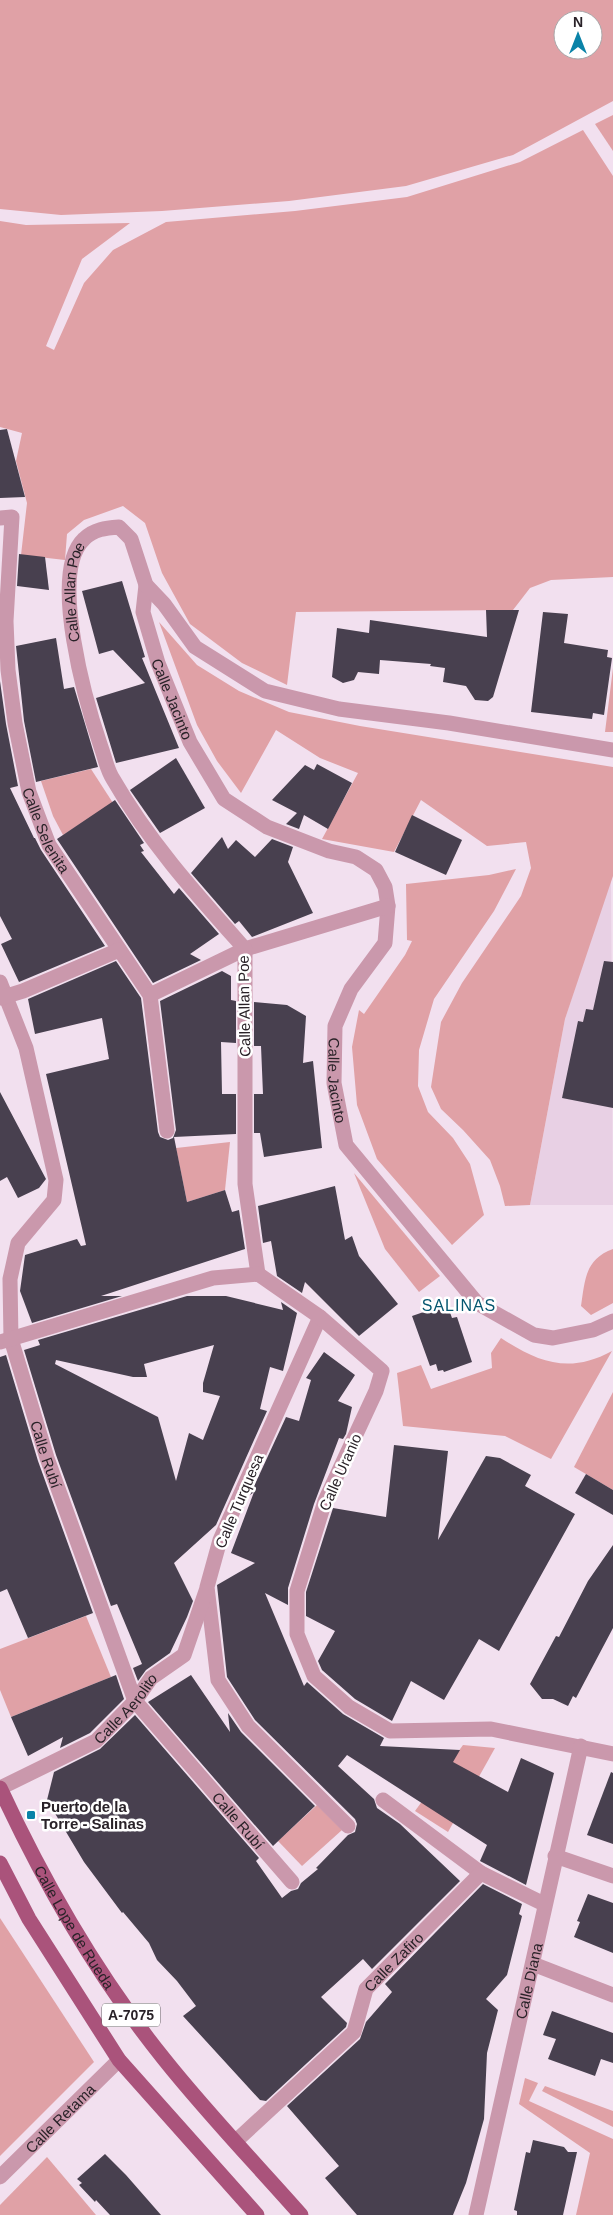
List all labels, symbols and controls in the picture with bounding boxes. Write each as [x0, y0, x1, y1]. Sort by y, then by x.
north arrow [553, 10, 603, 60]
text: N [573, 14, 583, 30]
street label: Calle Allan Poe [61, 538, 88, 644]
street label: Calle Jacinto [149, 656, 197, 742]
street label: Calle Selenita [19, 785, 74, 876]
street label: Calle Allan Poe [235, 955, 253, 1057]
street label: Calle Jacinto [325, 1038, 350, 1124]
district label: SALINAS [422, 1297, 496, 1314]
street label: Calle Rubí [28, 1418, 66, 1491]
street label: Calle Uranio [315, 1431, 365, 1513]
street label: Calle Turquesa [211, 1451, 267, 1551]
street label: Calle Aerolito [90, 1668, 160, 1747]
street label: Calle Rubí [209, 1788, 268, 1853]
place label: Puerto de la Torre - Salinas [41, 1798, 144, 1832]
marker: Puerto de la Torre - Salinas [25, 1809, 37, 1821]
street label: Calle Lope de Rueda [31, 1862, 119, 1993]
street label: Calle Zafiro [360, 1928, 426, 1995]
street label: Calle Diana [512, 1940, 545, 2021]
road number: A-7075 [102, 2004, 160, 2026]
street label: Calle Retama [22, 2080, 99, 2156]

